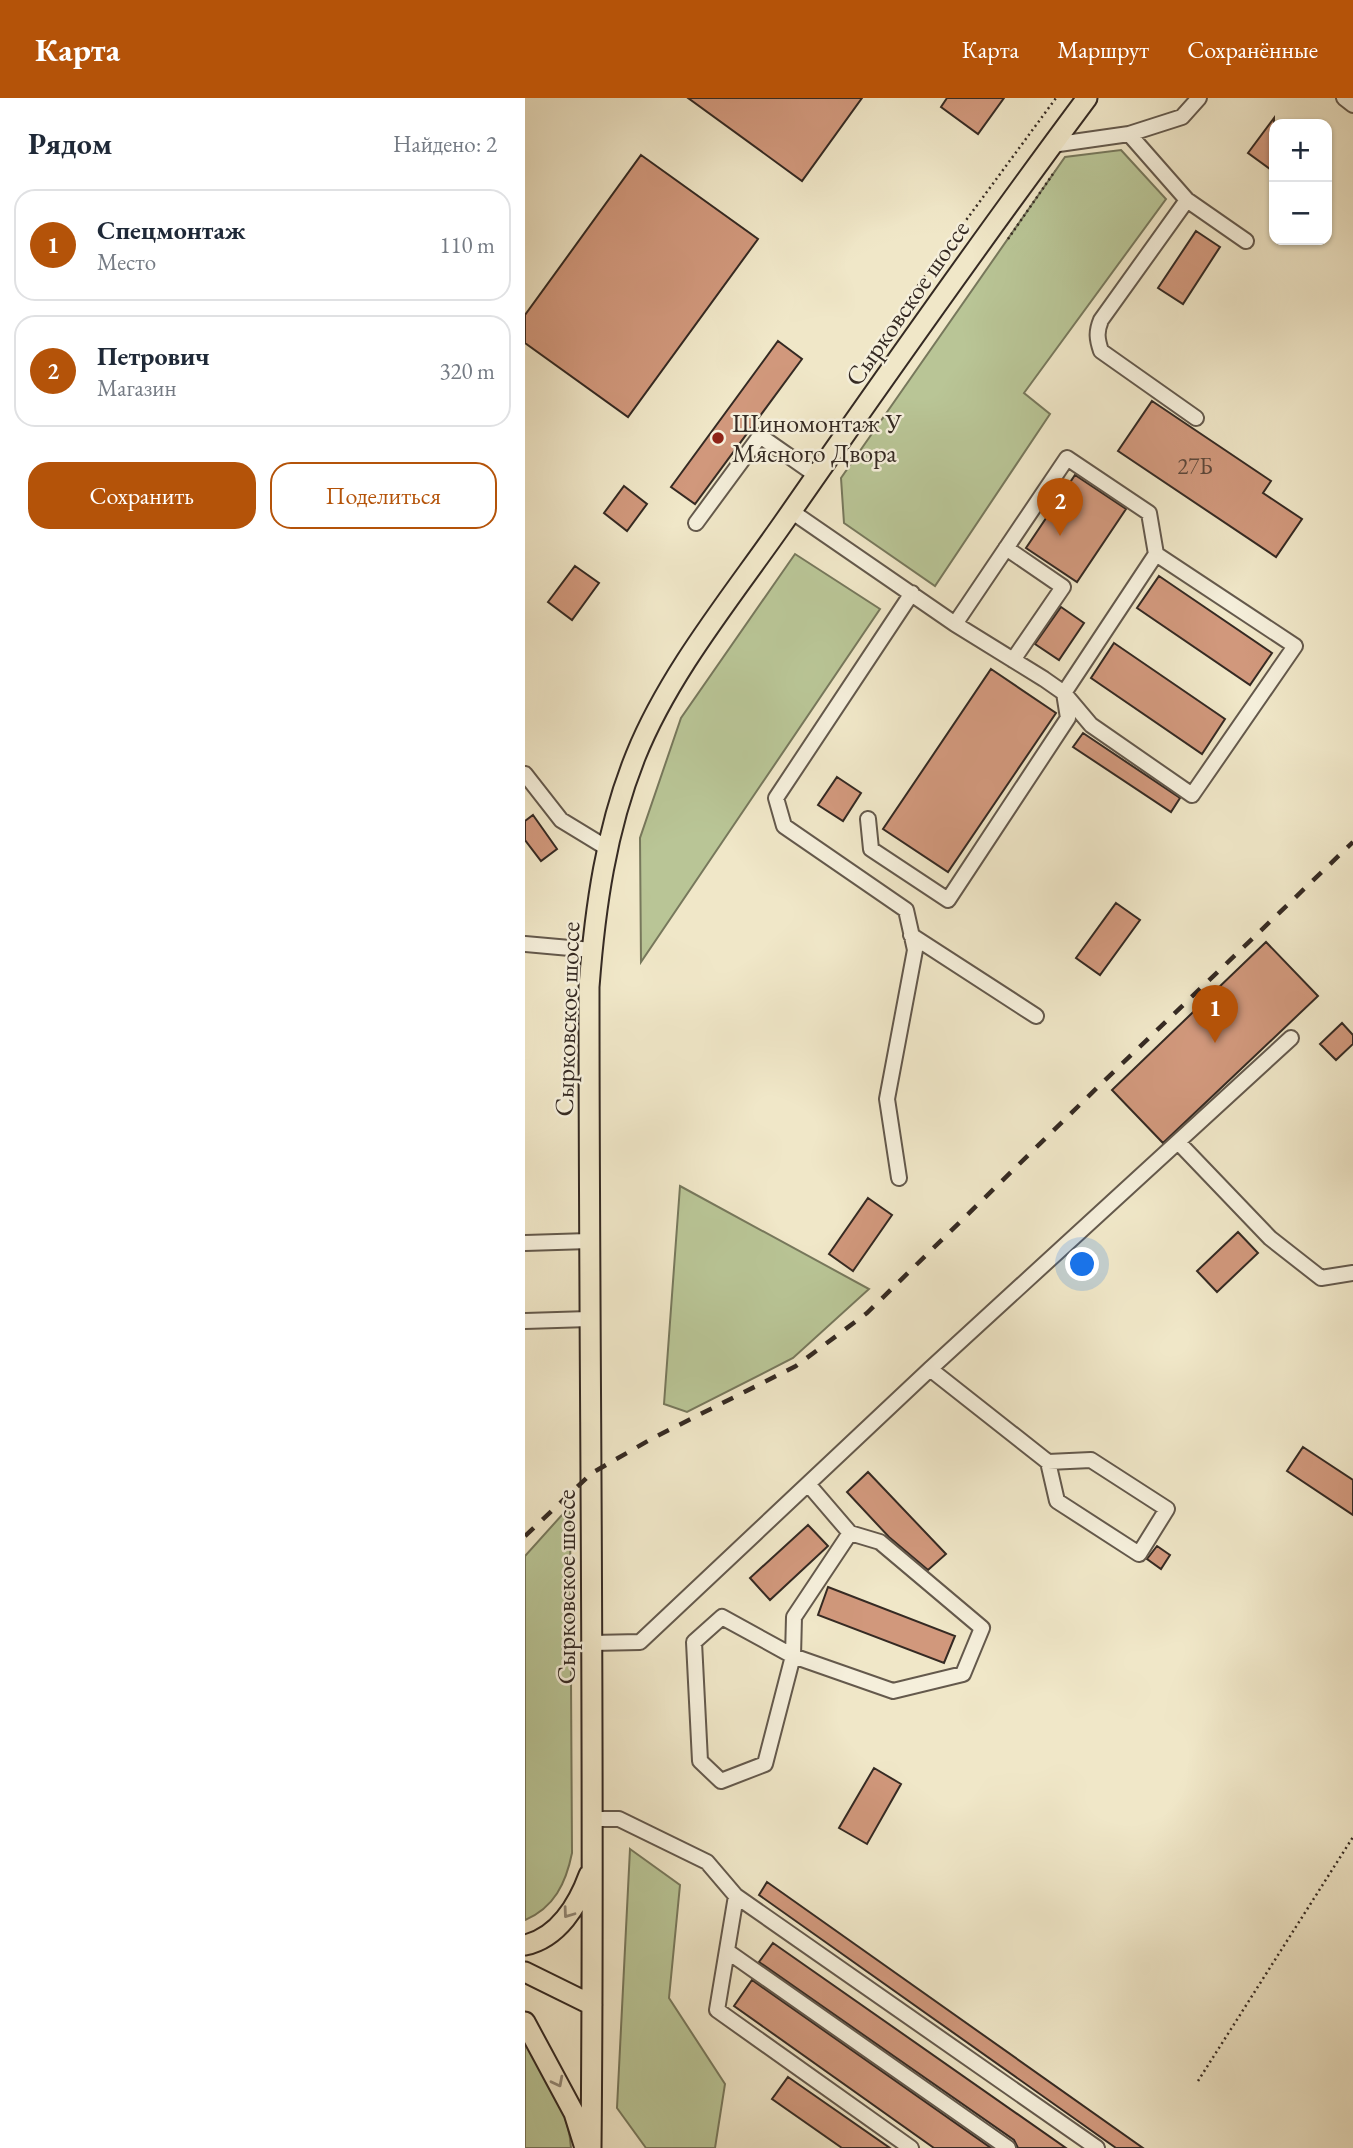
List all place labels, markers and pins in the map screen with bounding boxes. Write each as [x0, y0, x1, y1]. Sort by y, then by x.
place label: Шиномонтаж У Мясного Двора [732, 406, 903, 470]
marker: Шиномонтаж У Мясного Двора [710, 430, 726, 446]
pin: 2 [1037, 478, 1083, 536]
pin: 1 [1192, 985, 1238, 1043]

